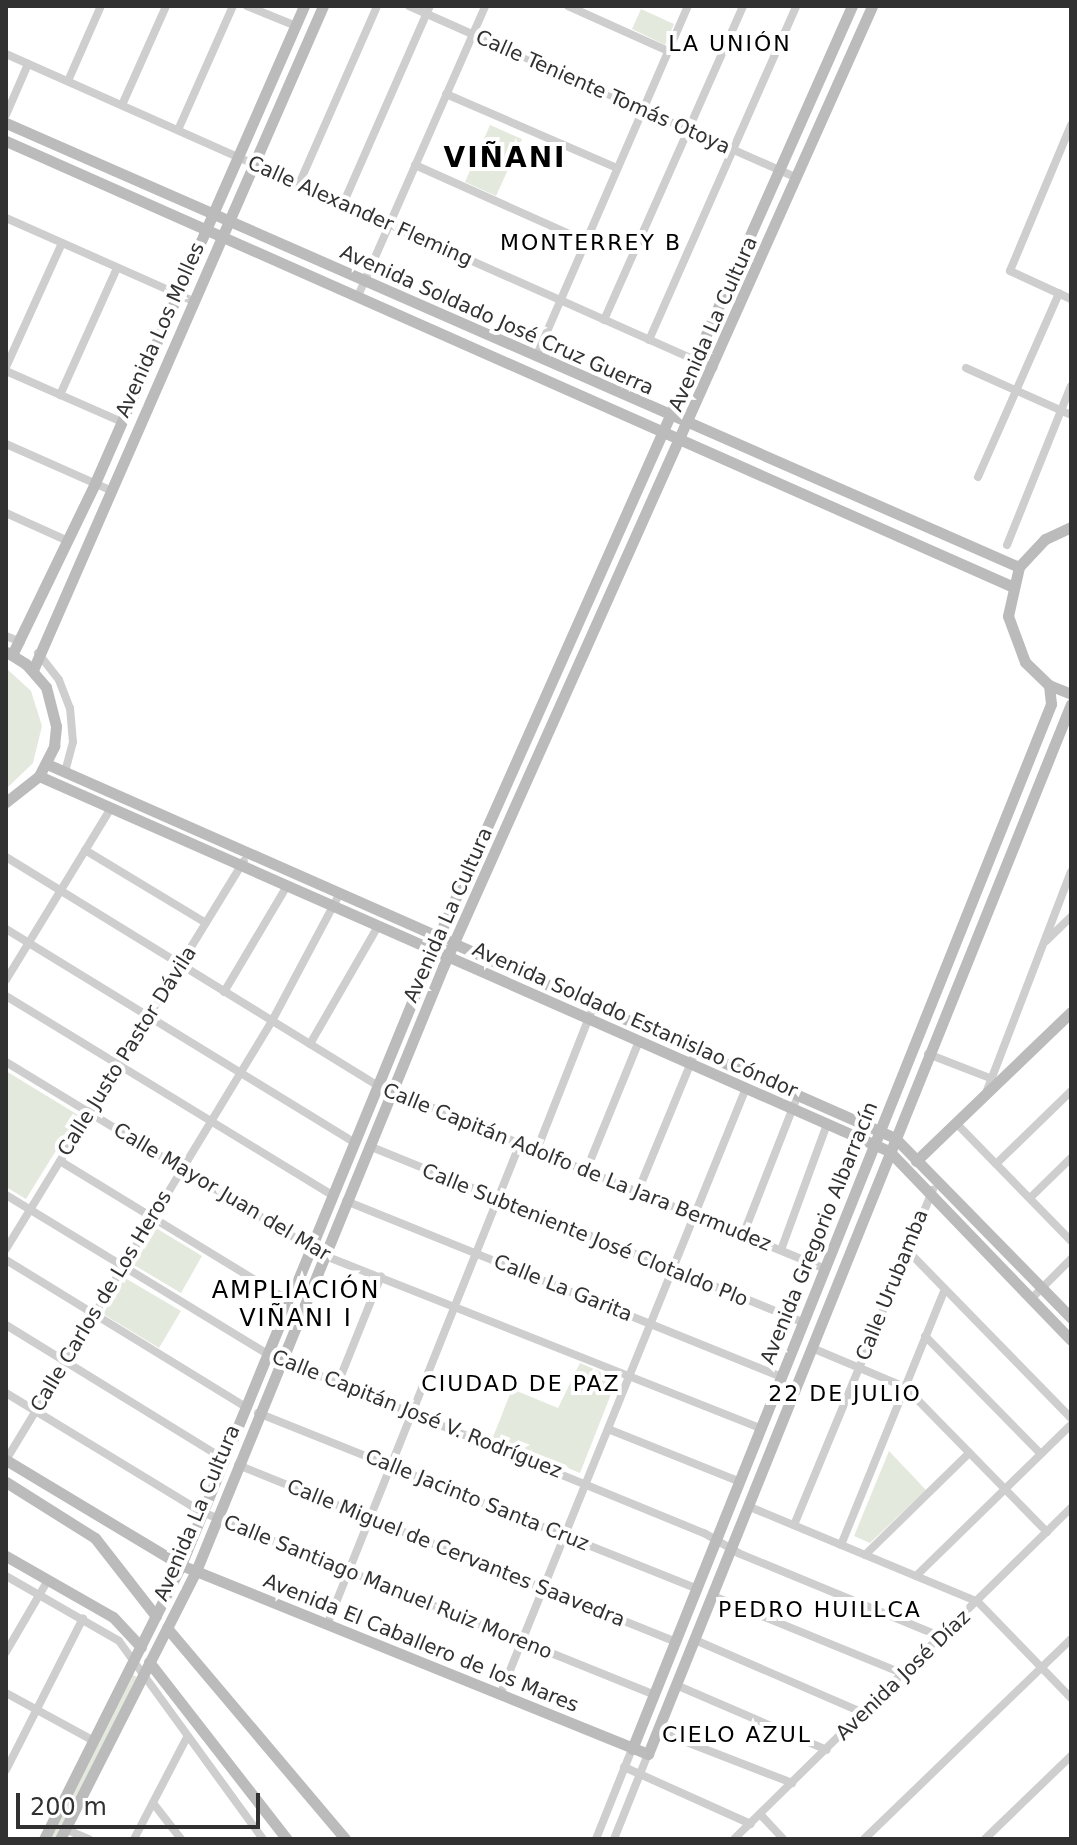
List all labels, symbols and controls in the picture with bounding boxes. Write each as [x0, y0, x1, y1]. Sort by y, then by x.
street label: Calle Teniente Tomás Otoya [472, 25, 734, 159]
district label: LA UNIÓN [668, 31, 792, 57]
district label: VIÑANI [443, 141, 567, 175]
street label: Calle Alexander Fleming [244, 151, 476, 271]
district label: MONTERREY B [500, 230, 682, 256]
street label: Avenida La Cultura [664, 233, 762, 415]
street label: Avenida Los Molles [111, 239, 209, 421]
street label: Avenida Soldado José Cruz Guerra [337, 240, 657, 400]
street label: Avenida La Cultura [399, 824, 497, 1006]
street label: Avenida Soldado Estanislao Cóndor [469, 937, 801, 1103]
street label: Calle Justo Pastor Dávila [52, 942, 202, 1160]
street label: Calle Capitán Adolfo de La Jara Bermudez [379, 1078, 775, 1256]
street label: Avenida Gregorio Albarracín [755, 1098, 883, 1368]
street label: Calle Mayor Juan del Mar [109, 1118, 335, 1266]
street label: Calle Subteniente José Clotaldo Plo [418, 1158, 752, 1312]
street label: Calle Carlos de Los Heros [25, 1186, 177, 1416]
street label: Calle Urubamba [851, 1206, 933, 1364]
street label: Calle La Garita [490, 1249, 636, 1327]
district label: AMPLIACIÓN VIÑANI I [212, 1277, 380, 1333]
street label: Calle Capitán José V. Rodríguez [269, 1345, 565, 1483]
district label: CIUDAD DE PAZ [421, 1371, 621, 1397]
district label: 22 DE JULIO [768, 1381, 922, 1407]
street label: Avenida La Cultura [149, 1421, 245, 1605]
street label: Calle Jacinto Santa Cruz [362, 1444, 592, 1556]
street label: Calle Miguel de Cervantes Saavedra [283, 1474, 629, 1632]
street label: Calle Santiago Manuel Ruiz Moreno [220, 1510, 556, 1664]
street label: Avenida El Caballero de los Mares [260, 1569, 582, 1717]
district label: PEDRO HUILLCA [718, 1597, 922, 1623]
street label: Avenida José Díaz [831, 1605, 975, 1745]
district label: CIELO AZUL [662, 1722, 812, 1748]
scale bar [20, 1777, 264, 1827]
text: 200 m [30, 1793, 107, 1821]

